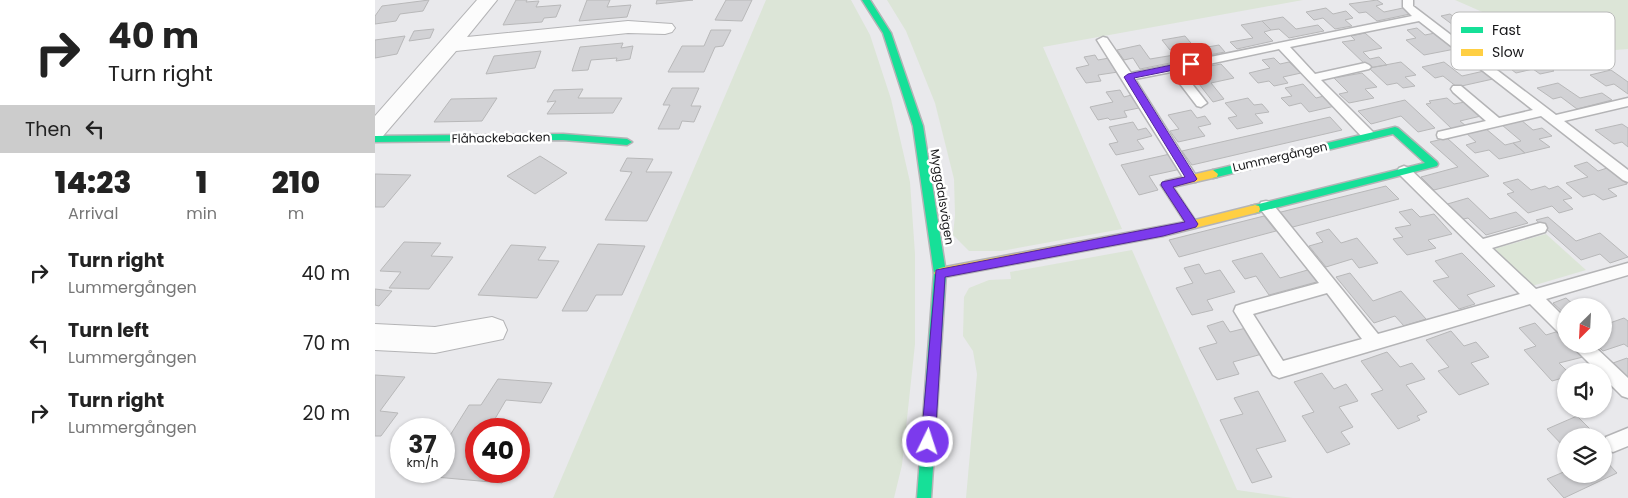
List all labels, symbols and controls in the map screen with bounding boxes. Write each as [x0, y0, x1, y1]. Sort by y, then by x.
text: 40 m [108, 11, 199, 60]
legend [1451, 12, 1615, 70]
icon: right [25, 20, 90, 85]
text: Fast [1492, 20, 1521, 40]
text: Slow [1492, 42, 1525, 62]
pin [1170, 43, 1212, 85]
icon: arrive [1177, 50, 1205, 78]
text: Turn right [108, 58, 213, 89]
icon: left [81, 115, 109, 143]
text: Then [25, 116, 71, 143]
street label: Flåhackebacken [452, 128, 550, 147]
street label: Lummergången [1231, 137, 1329, 176]
street label: Myggdalsvägen [927, 148, 958, 246]
text: 14:23 [55, 161, 132, 204]
text: 1 [196, 161, 207, 204]
text: 210 [272, 161, 320, 204]
text: Arrival [68, 202, 118, 225]
text: min [186, 202, 217, 225]
text: m [288, 202, 304, 225]
text: Turn right [68, 247, 164, 274]
icon: right [25, 259, 53, 287]
text: 40 m [301, 260, 350, 287]
text: Lummergången [68, 276, 197, 299]
north arrow [1557, 298, 1613, 352]
map controls [1557, 298, 1612, 483]
text: Turn left [68, 317, 149, 344]
icon: left [25, 329, 53, 357]
text: 70 m [303, 330, 350, 357]
text: Lummergången [68, 346, 197, 369]
button: sound [1557, 363, 1612, 418]
text: Turn right [68, 387, 164, 414]
icon: right [25, 399, 53, 427]
text: 20 m [302, 400, 350, 427]
position arrow [901, 415, 953, 467]
text: Lummergången [68, 416, 197, 439]
speed limit sign: 40 [465, 418, 530, 483]
text: 37 [408, 427, 437, 462]
button: layers [1557, 428, 1612, 483]
text: km/h [407, 454, 438, 471]

